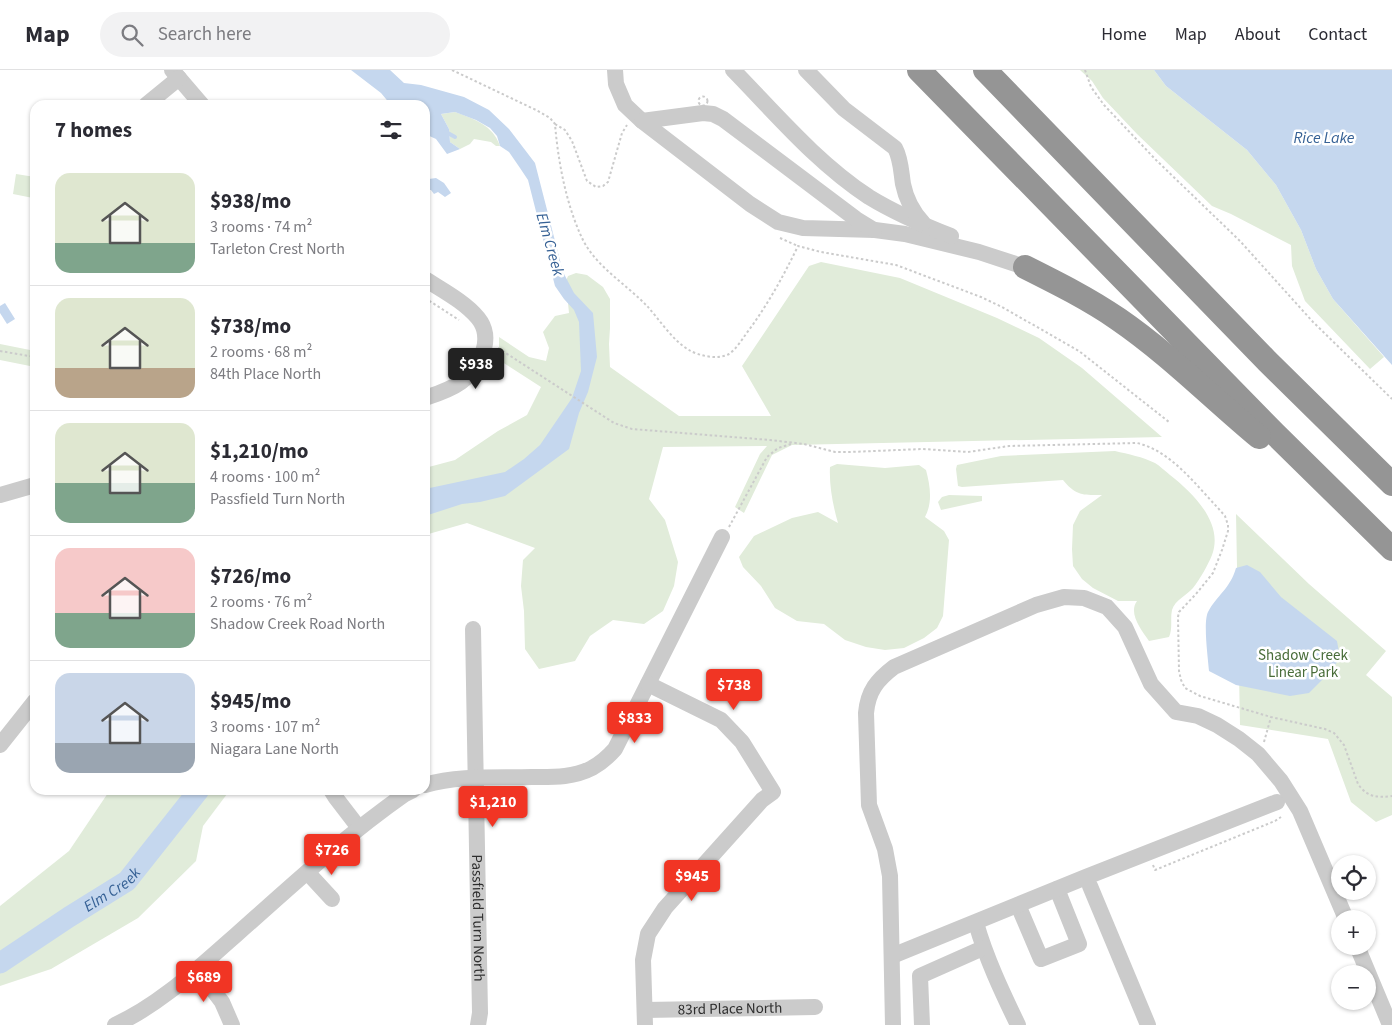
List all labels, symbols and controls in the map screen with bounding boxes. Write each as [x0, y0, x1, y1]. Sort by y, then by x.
search box [100, 12, 450, 57]
text: Map [25, 17, 70, 52]
icon: search [118, 21, 146, 49]
text: Search here [158, 21, 251, 48]
text: Home [1101, 22, 1147, 47]
text: Map [1175, 22, 1207, 47]
text: About [1235, 22, 1280, 47]
text: Contact [1308, 22, 1367, 47]
text: 7 homes [55, 115, 132, 145]
icon: filters [377, 116, 405, 144]
water label: Rice Lake [1293, 127, 1355, 149]
text: $938/mo [210, 186, 291, 216]
icon: home [95, 193, 155, 253]
water label: Elm Creek [530, 210, 570, 279]
text: 3 rooms · 74 m² [210, 216, 312, 238]
text: Tarleton Crest North [210, 238, 345, 260]
text: $738/mo [210, 311, 291, 341]
icon: home [95, 318, 155, 378]
text: 2 rooms · 68 m² [210, 341, 312, 363]
pin: $938 [446, 348, 506, 390]
text: $938 [459, 353, 493, 375]
text: 84th Place North [210, 363, 321, 385]
text: $1,210/mo [210, 436, 309, 466]
icon: home [95, 443, 155, 503]
text: 4 rooms · 100 m² [210, 466, 320, 488]
text: Passfield Turn North [210, 488, 345, 510]
text: $726/mo [210, 561, 291, 591]
icon: home [95, 568, 155, 628]
text: 2 rooms · 76 m² [210, 591, 312, 613]
text: Shadow Creek Road North [210, 613, 385, 635]
park label: Shadow Creek Linear Park [1258, 645, 1348, 683]
pin: $738 [704, 668, 764, 711]
text: $738 [717, 674, 751, 696]
text: $945/mo [210, 686, 291, 716]
icon: home [95, 693, 155, 753]
pin: $833 [605, 702, 665, 744]
text: $833 [618, 707, 652, 729]
text: 3 rooms · 107 m² [210, 716, 320, 738]
text: Niagara Lane North [210, 738, 339, 760]
pin: $1,210 [452, 786, 534, 828]
text: $1,210 [469, 791, 517, 813]
pin: $726 [302, 834, 362, 876]
text: $726 [315, 839, 349, 861]
street label: Passfield Turn North [466, 854, 489, 982]
map controls [1331, 855, 1376, 1010]
button: locate [1331, 855, 1376, 900]
pin: $945 [662, 860, 722, 902]
water label: Elm Creek [79, 862, 146, 917]
text: $945 [675, 865, 709, 887]
button: + [1331, 910, 1376, 955]
pin: $689 [174, 960, 234, 1003]
button: − [1331, 965, 1376, 1010]
text: $689 [187, 966, 221, 988]
street label: 83rd Place North [678, 998, 782, 1020]

